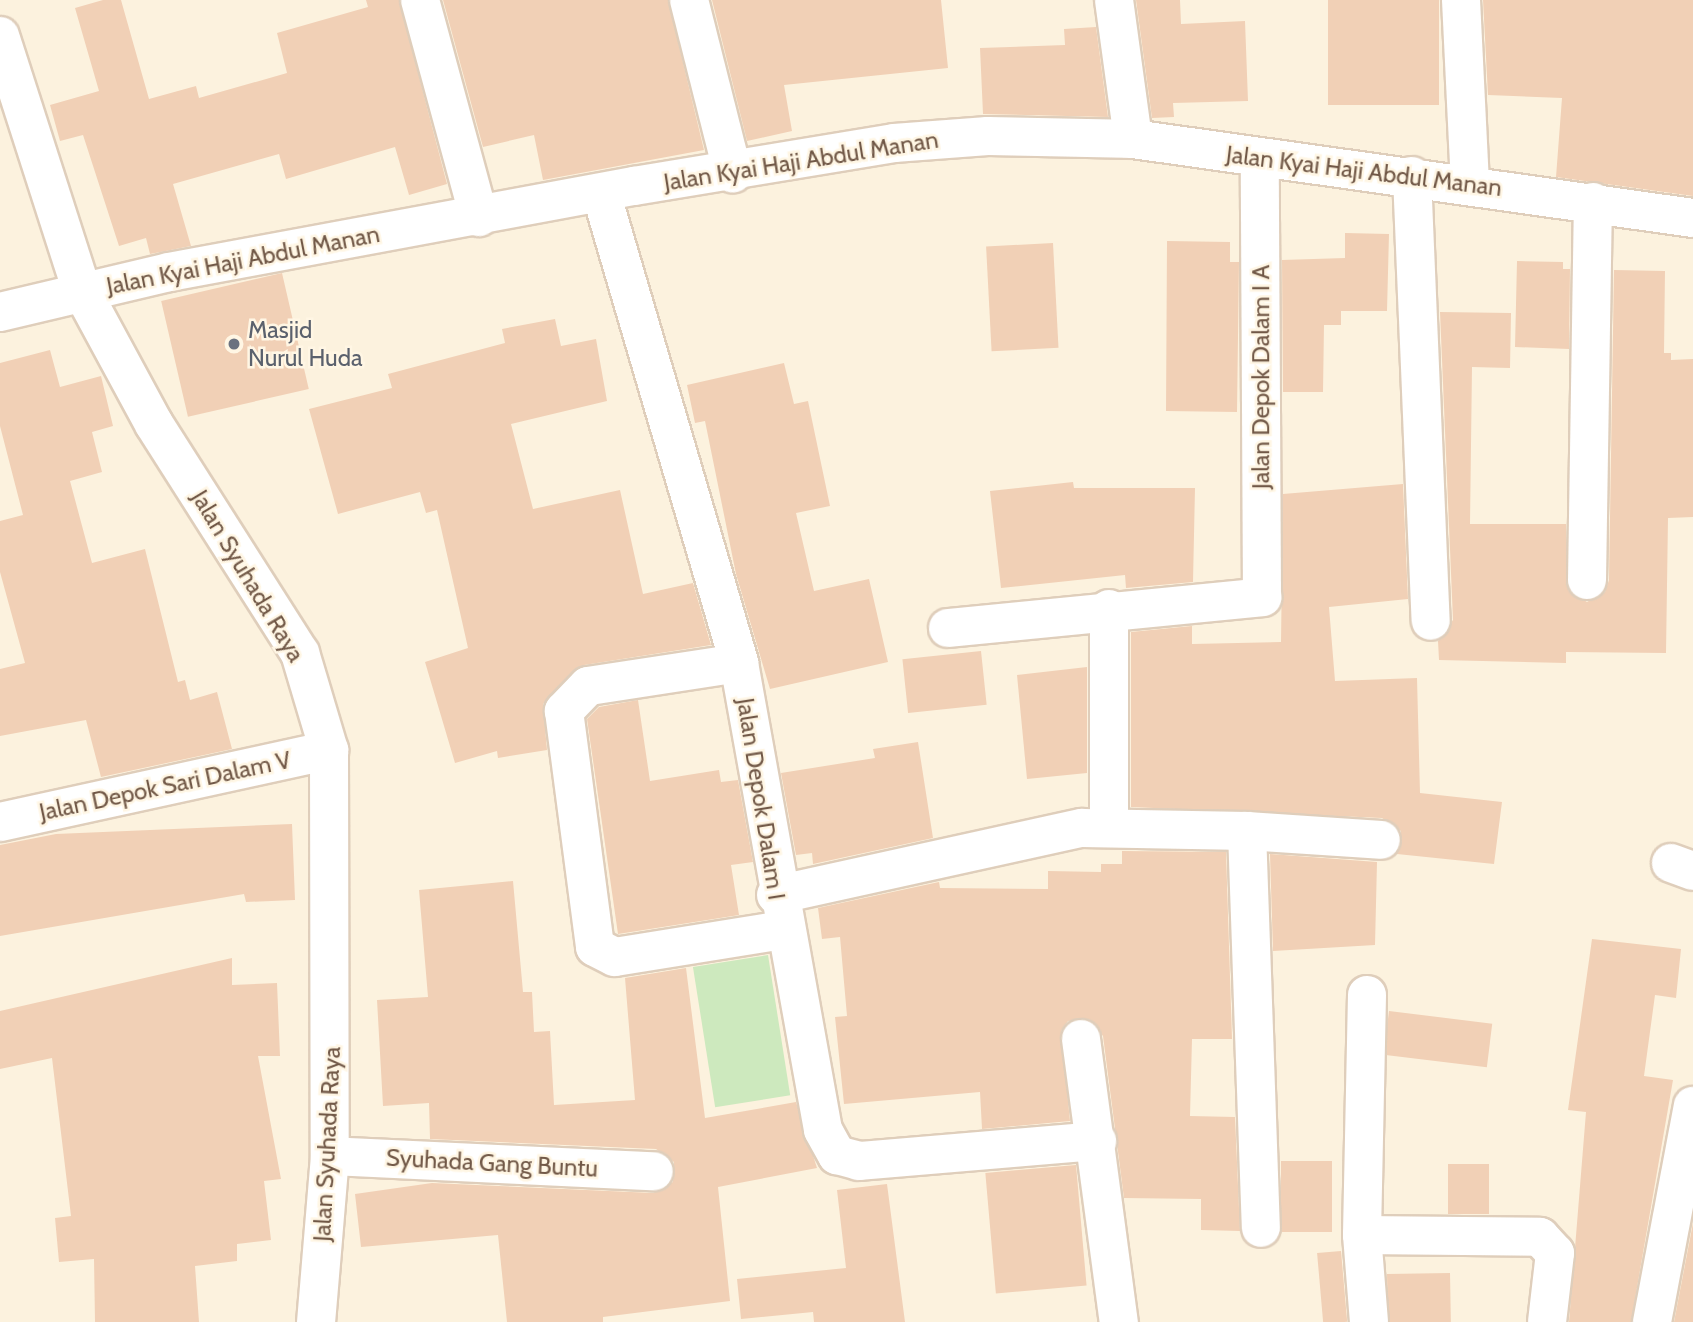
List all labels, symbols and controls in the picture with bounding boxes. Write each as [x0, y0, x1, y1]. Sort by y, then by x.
street label: Jalan Kyai Haji Abdul Manan [662, 125, 940, 197]
street label: Jalan Kyai Haji Abdul Manan [1224, 140, 1504, 202]
street label: Jalan Kyai Haji Abdul Manan [104, 219, 382, 301]
street label: Jalan Depok Dalam I A [1247, 265, 1275, 489]
place label: Masjid Nurul Huda [248, 316, 363, 372]
marker: Masjid Nurul Huda [226, 336, 242, 352]
street label: Jalan Syuhada Raya [185, 485, 311, 667]
street label: Jalan Depok Dalam I [731, 696, 791, 902]
street label: Jalan Depok Sari Dalam V [37, 745, 293, 827]
street label: Jalan Syuhada Raya [308, 1046, 346, 1242]
street label: Syuhada Gang Buntu [385, 1143, 599, 1183]

